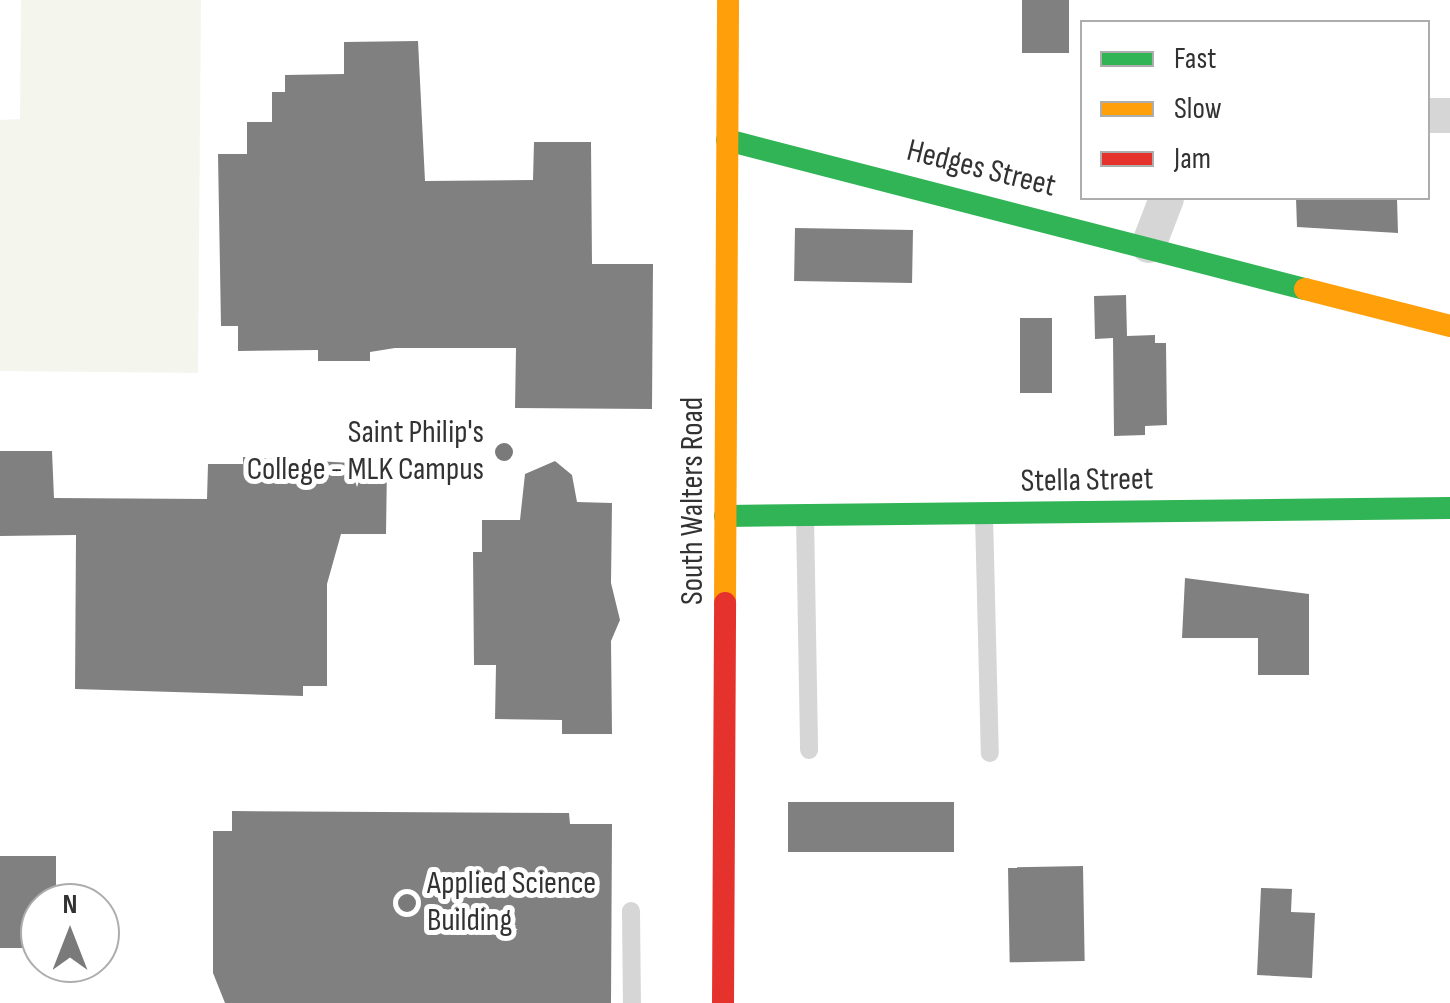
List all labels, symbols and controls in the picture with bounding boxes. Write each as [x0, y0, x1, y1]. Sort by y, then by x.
legend [1080, 20, 1430, 200]
text: Fast [1174, 41, 1216, 77]
text: Slow [1174, 91, 1222, 127]
street label: Hedges Street [903, 132, 1059, 206]
text: Jam [1174, 141, 1211, 177]
street label: South Walters Road [674, 397, 712, 605]
place label: Saint Philip's College - MLK Campus [247, 415, 484, 490]
marker: Saint Philip's College - MLK Campus [493, 441, 515, 463]
street label: Stella Street [1020, 461, 1154, 501]
place label: Applied Science Building [427, 866, 596, 941]
north arrow [20, 883, 120, 983]
text: N [63, 888, 77, 921]
marker: Applied Science Building [396, 892, 418, 914]

